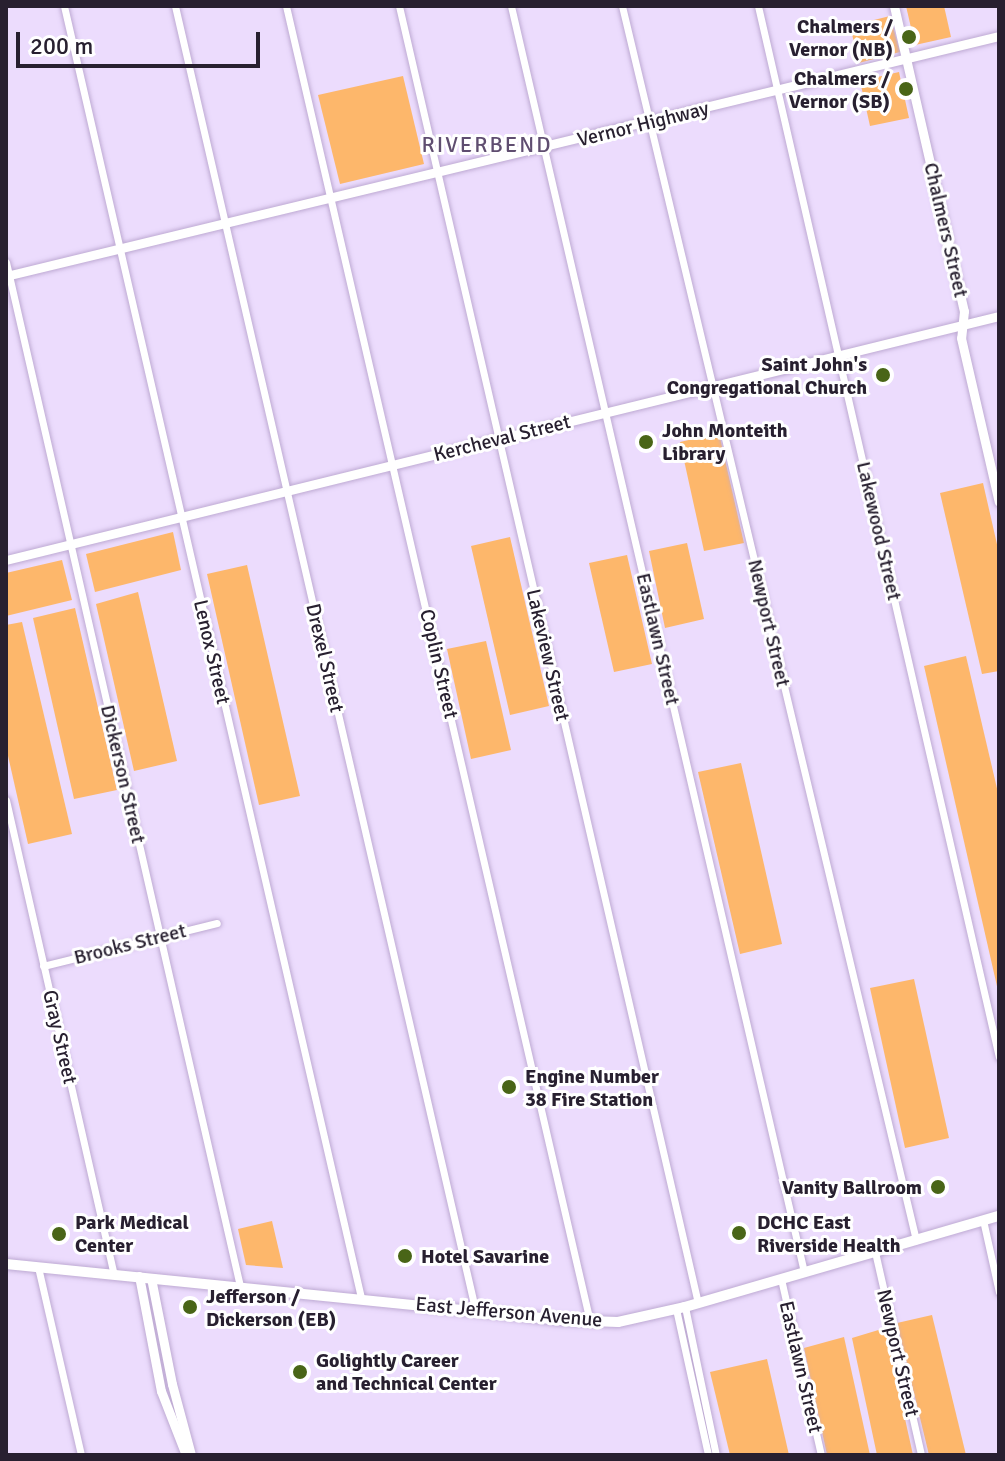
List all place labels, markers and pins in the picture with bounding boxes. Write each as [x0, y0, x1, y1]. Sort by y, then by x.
place label: Chalmers / Vernor (NB) [789, 14, 893, 61]
marker: Chalmers / Vernor (NB) [900, 28, 918, 46]
place label: Chalmers / Vernor (SB) [789, 66, 890, 113]
marker: Chalmers / Vernor (SB) [897, 80, 915, 98]
place label: Saint John's Congregational Church [667, 352, 867, 399]
marker: Saint John's Congregational Church [874, 366, 892, 384]
place label: John Monteith Library [662, 418, 788, 465]
marker: John Monteith Library [637, 433, 655, 451]
place label: Engine Number 38 Fire Station [525, 1064, 659, 1111]
marker: Engine Number 38 Fire Station [500, 1078, 518, 1096]
place label: Vanity Ballroom [782, 1175, 922, 1199]
marker: Vanity Ballroom [929, 1178, 947, 1196]
place label: Park Medical Center [75, 1210, 189, 1257]
place label: DCHC East Riverside Health [757, 1210, 901, 1257]
marker: DCHC East Riverside Health [728, 1222, 750, 1244]
marker: Park Medical Center [50, 1225, 68, 1243]
place label: Hotel Savarine [421, 1244, 549, 1268]
marker: Hotel Savarine [396, 1247, 414, 1265]
place label: Jefferson / Dickerson (EB) [206, 1284, 336, 1331]
marker: Jefferson / Dickerson (EB) [181, 1298, 199, 1316]
place label: Golightly Career and Technical Center [316, 1348, 497, 1395]
marker: Golightly Career and Technical Center [291, 1363, 309, 1381]

